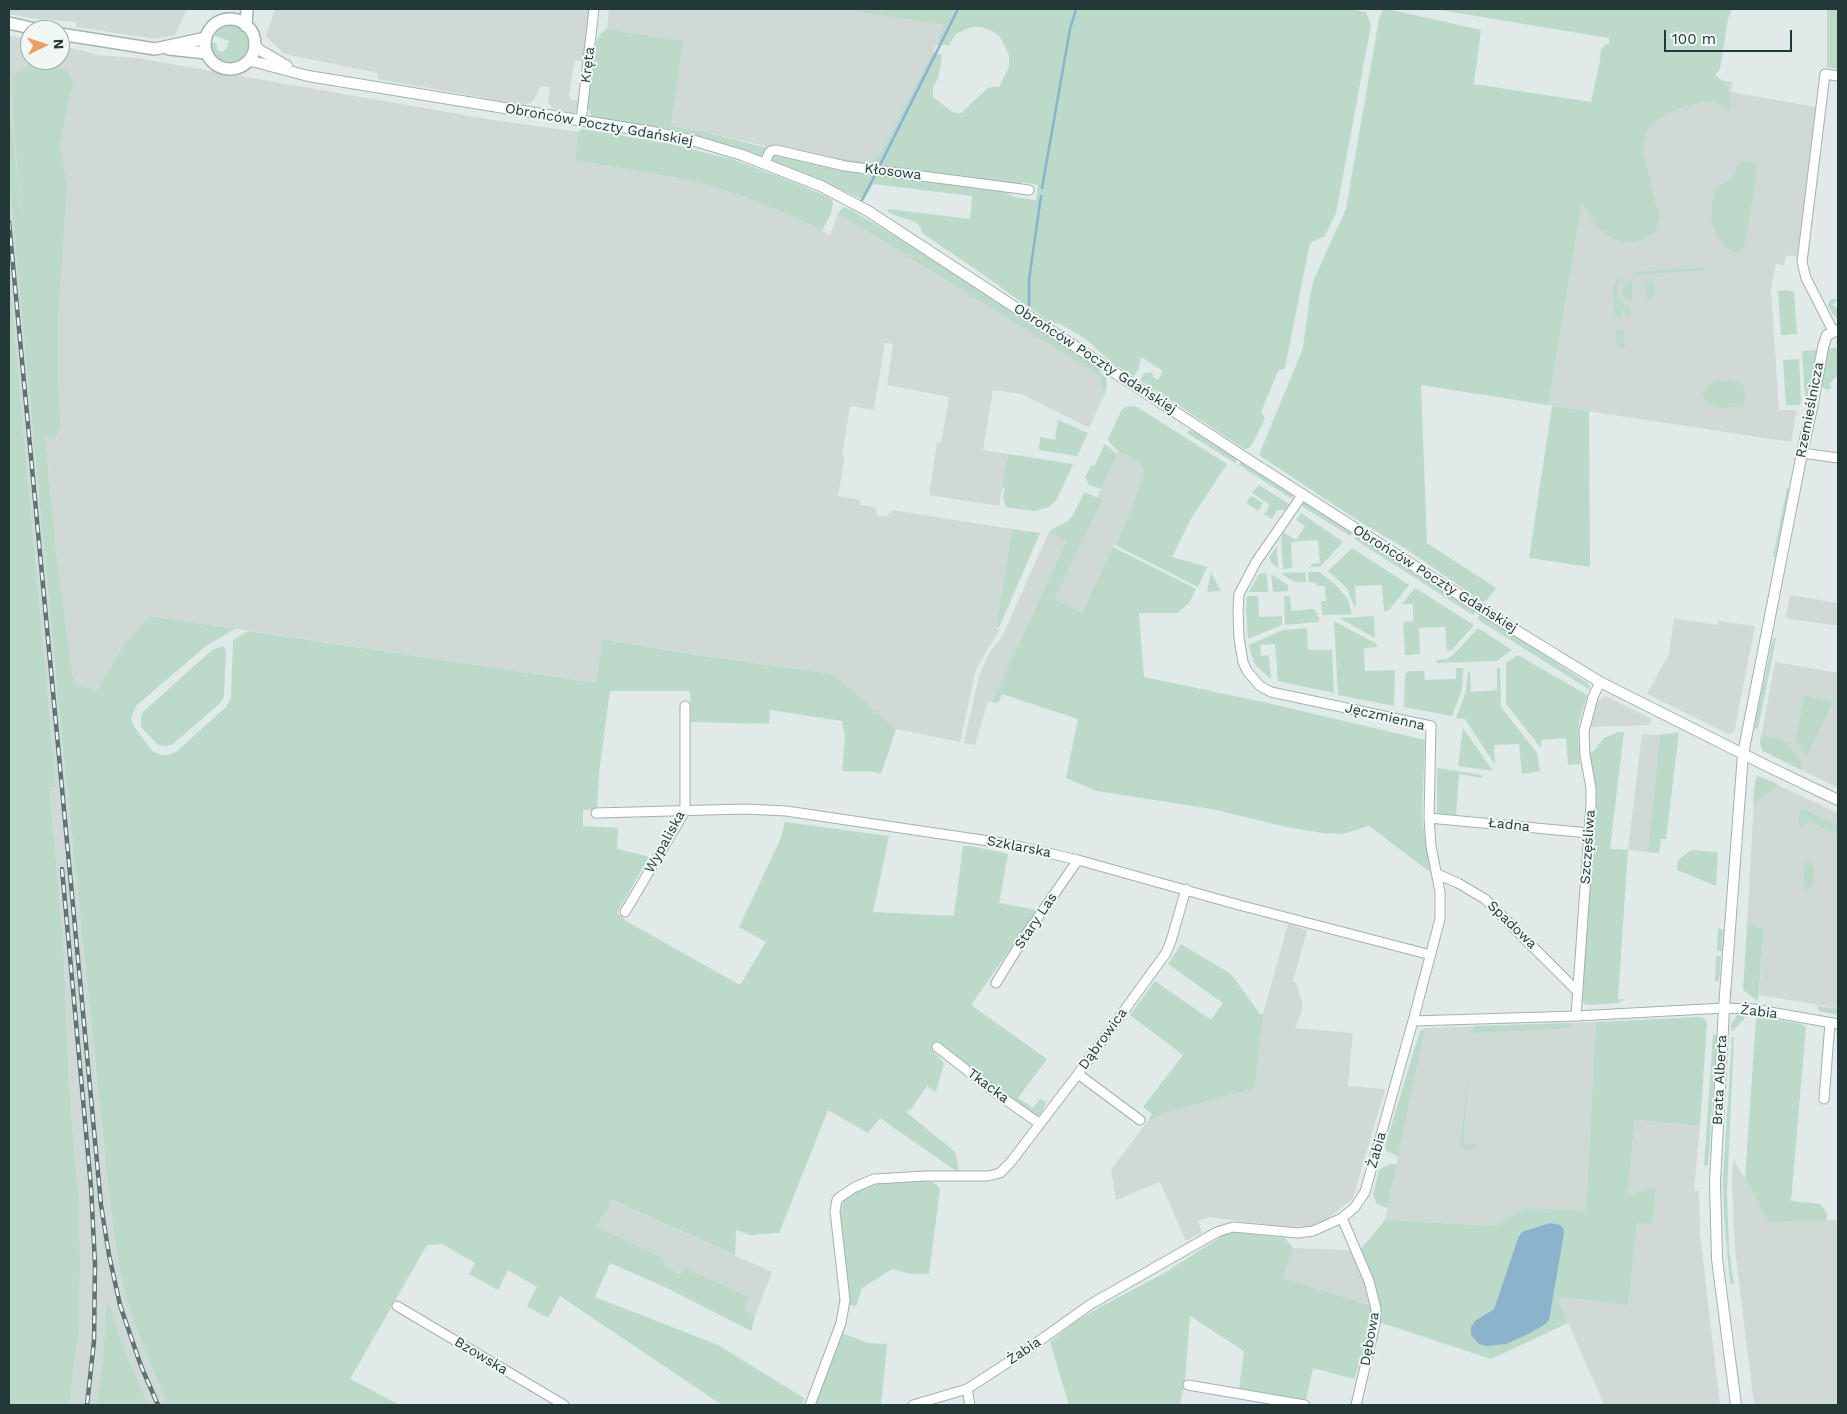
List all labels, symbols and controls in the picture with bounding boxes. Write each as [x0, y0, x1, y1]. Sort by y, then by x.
north arrow [20, 20, 70, 70]
scale bar [1667, 20, 1794, 52]
text: 100 m [1672, 30, 1716, 48]
text: N [51, 38, 67, 50]
street label: Kręta [577, 46, 599, 84]
street label: Obrońców Poczty Gdańskiej [504, 100, 694, 150]
street label: Kłosowa [864, 160, 922, 184]
street label: Obrońców Poczty Gdańskiej [1011, 300, 1179, 418]
street label: Rzemieślnicza [1792, 361, 1828, 459]
street label: Obrońców Poczty Gdańskiej [1350, 521, 1520, 637]
street label: Jęczmienna [1343, 700, 1427, 734]
street label: Wypaliska [641, 808, 689, 876]
street label: Szczęśliwa [1577, 809, 1599, 885]
street label: Ładna [1487, 814, 1531, 836]
street label: Szklarska [985, 833, 1053, 861]
street label: Stary Las [1011, 890, 1061, 952]
street label: Spadowa [1484, 897, 1540, 953]
street label: Żabia [1740, 1001, 1778, 1023]
street label: Dąbrowica [1075, 1005, 1131, 1073]
street label: Brata Alberta [1709, 1034, 1731, 1126]
street label: Tkacka [964, 1065, 1012, 1107]
street label: Żabia [1364, 1130, 1390, 1170]
street label: Dębowa [1357, 1311, 1383, 1367]
street label: Bzowska [451, 1334, 511, 1378]
street label: Żabia [1004, 1334, 1044, 1368]

